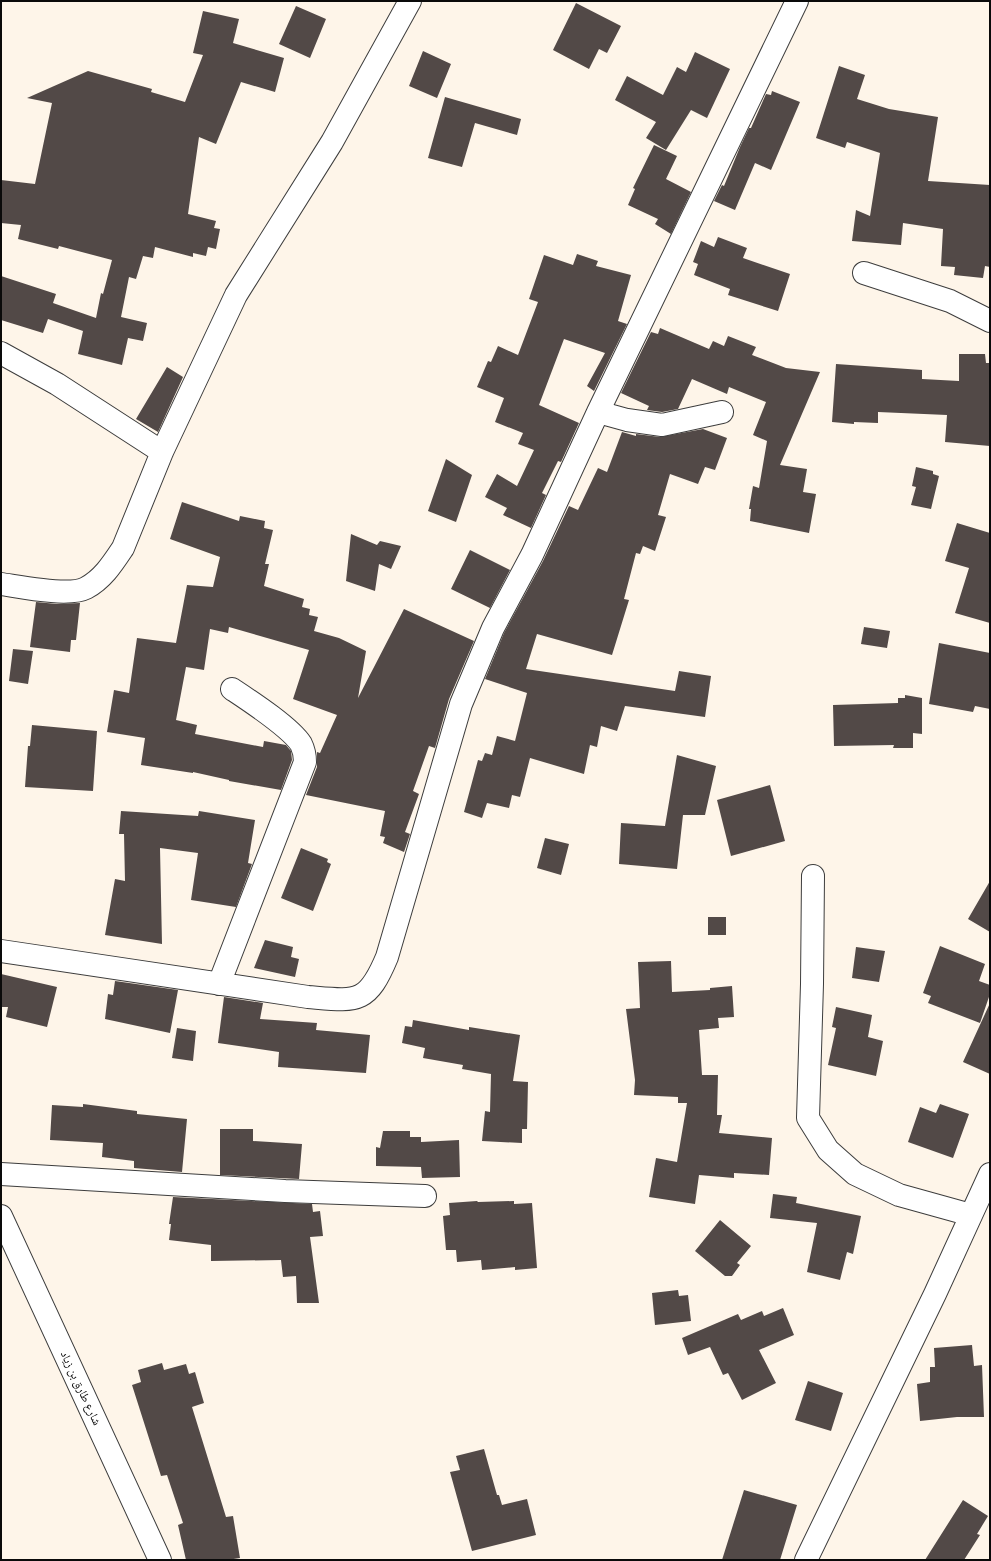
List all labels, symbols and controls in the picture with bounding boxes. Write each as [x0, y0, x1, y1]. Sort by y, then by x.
street label: شارع طارق بن زياد [57, 1347, 107, 1428]

